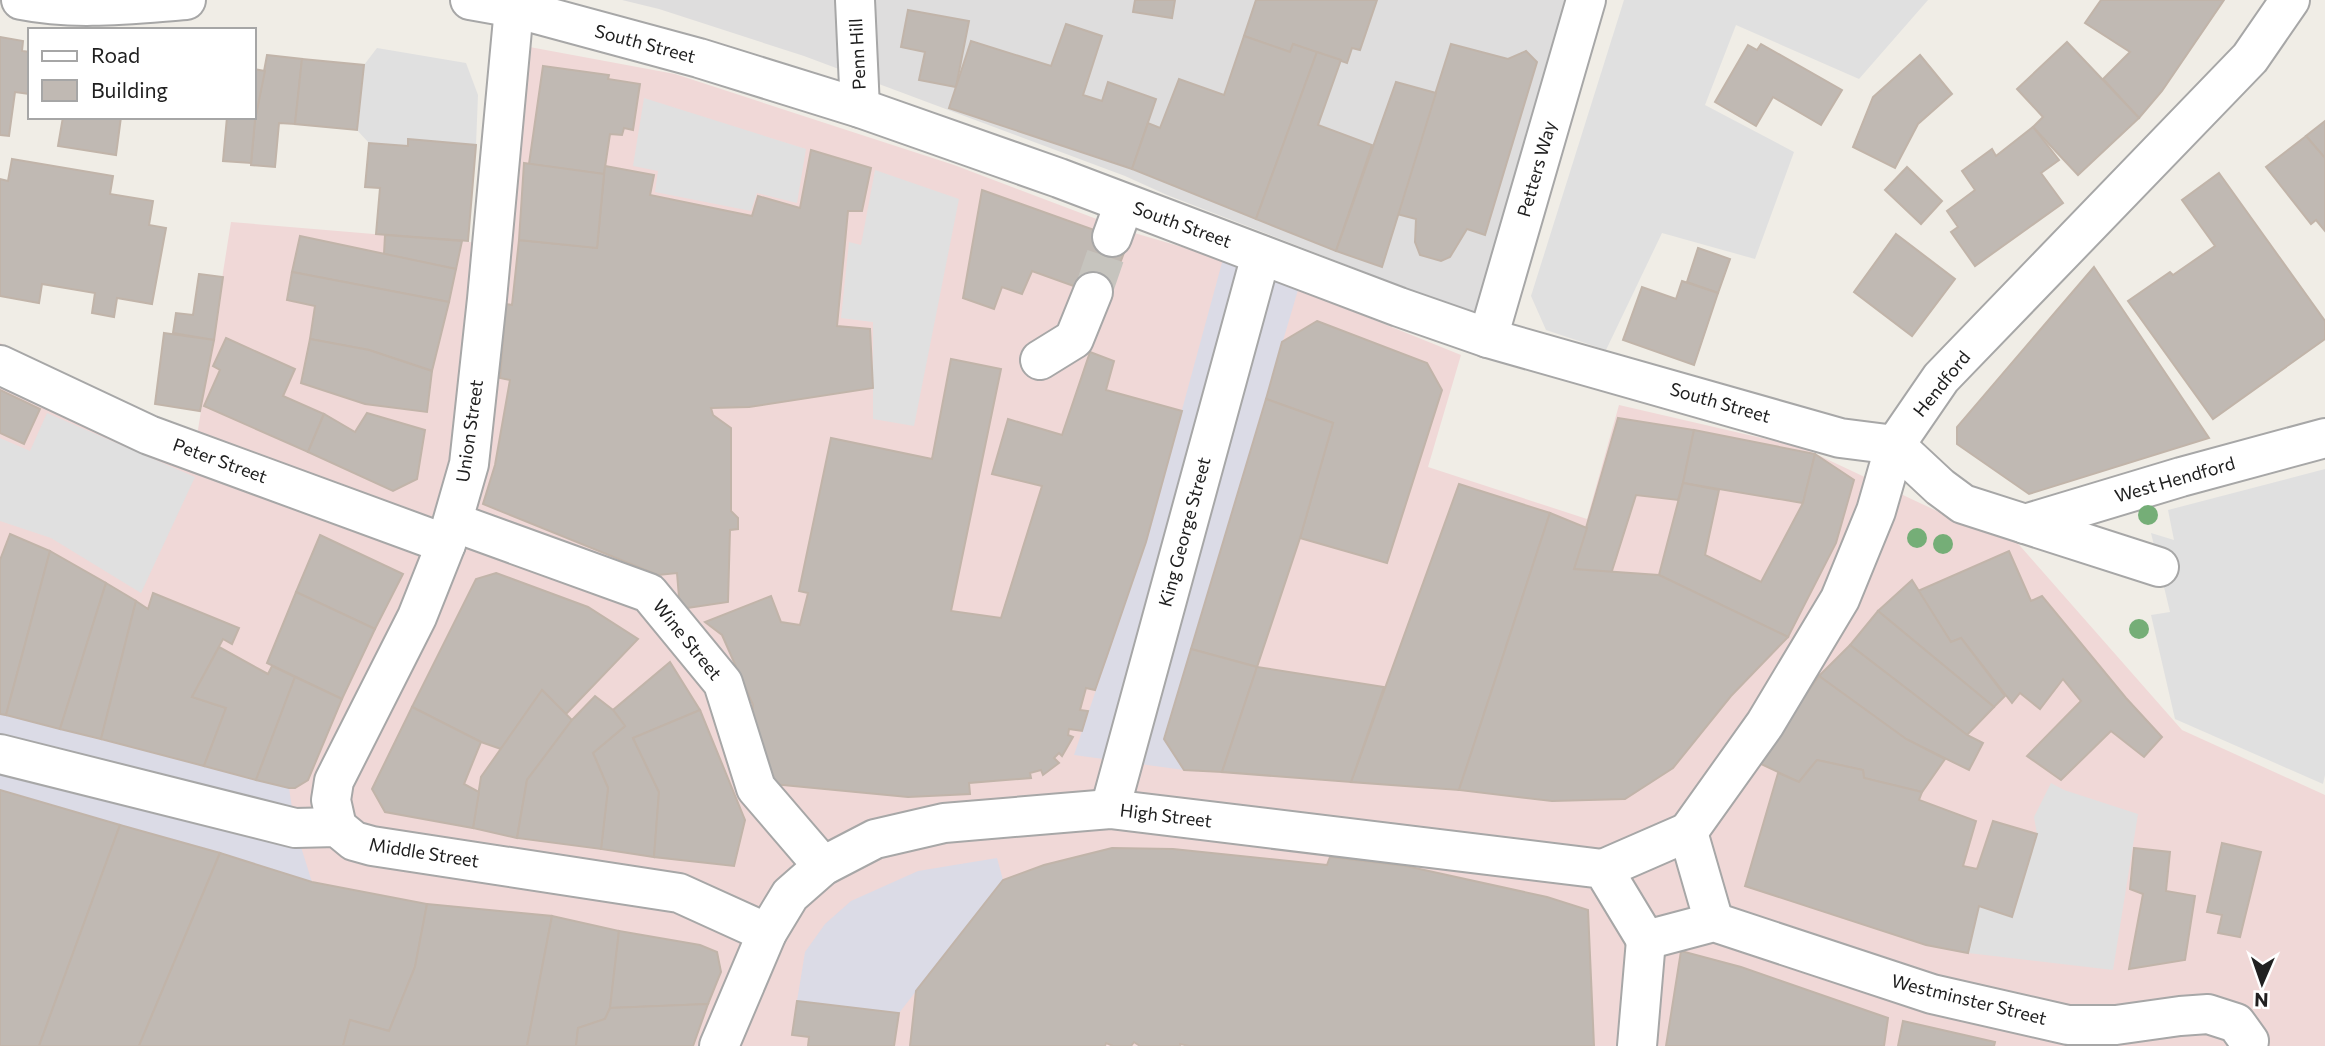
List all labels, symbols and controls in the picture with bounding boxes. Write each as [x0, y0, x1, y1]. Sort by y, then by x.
street label: Penn Hill [844, 18, 870, 90]
street label: South Street [592, 19, 698, 67]
legend [28, 28, 256, 119]
text: Road [91, 42, 140, 67]
text: Building [91, 77, 168, 102]
street label: Petters Way [1512, 118, 1560, 219]
street label: South Street [1130, 196, 1235, 252]
street label: Hendford [1908, 346, 1974, 421]
street label: South Street [1668, 377, 1773, 427]
street label: Union Street [451, 378, 487, 484]
street label: Peter Street [170, 433, 270, 487]
street label: West Hendford [2112, 451, 2237, 507]
street label: King George Street [1153, 454, 1215, 609]
street label: Wine Street [649, 595, 727, 684]
street label: High Street [1119, 798, 1213, 832]
street label: Middle Street [368, 832, 481, 872]
north arrow [2227, 948, 2297, 1018]
street label: Westminster Street [1889, 969, 2049, 1029]
text: N [2254, 989, 2269, 1012]

